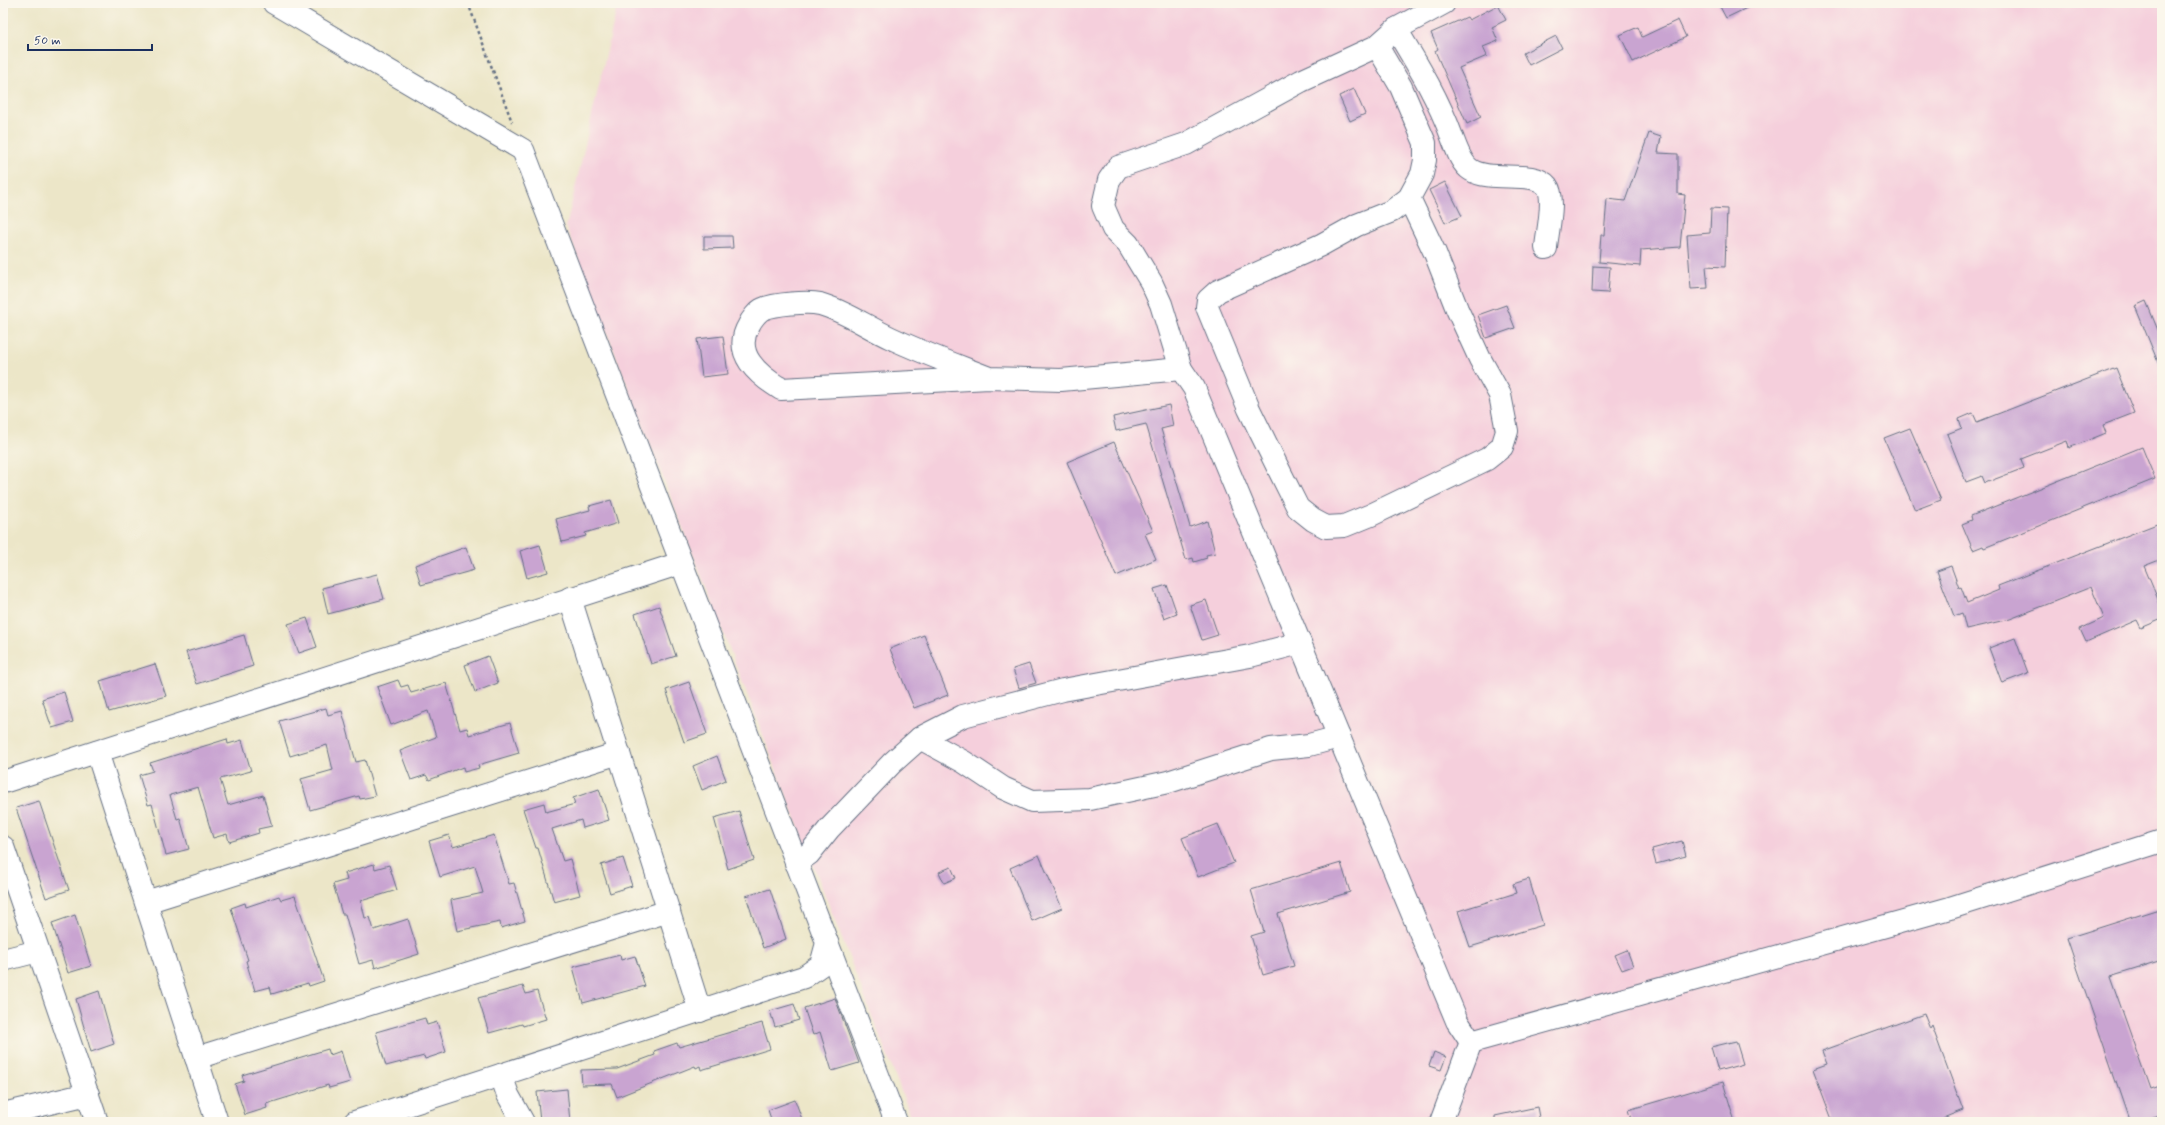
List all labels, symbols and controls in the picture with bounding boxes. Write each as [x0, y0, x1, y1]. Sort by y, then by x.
scale bar [28, 26, 152, 52]
text: 50 m [34, 33, 61, 49]

